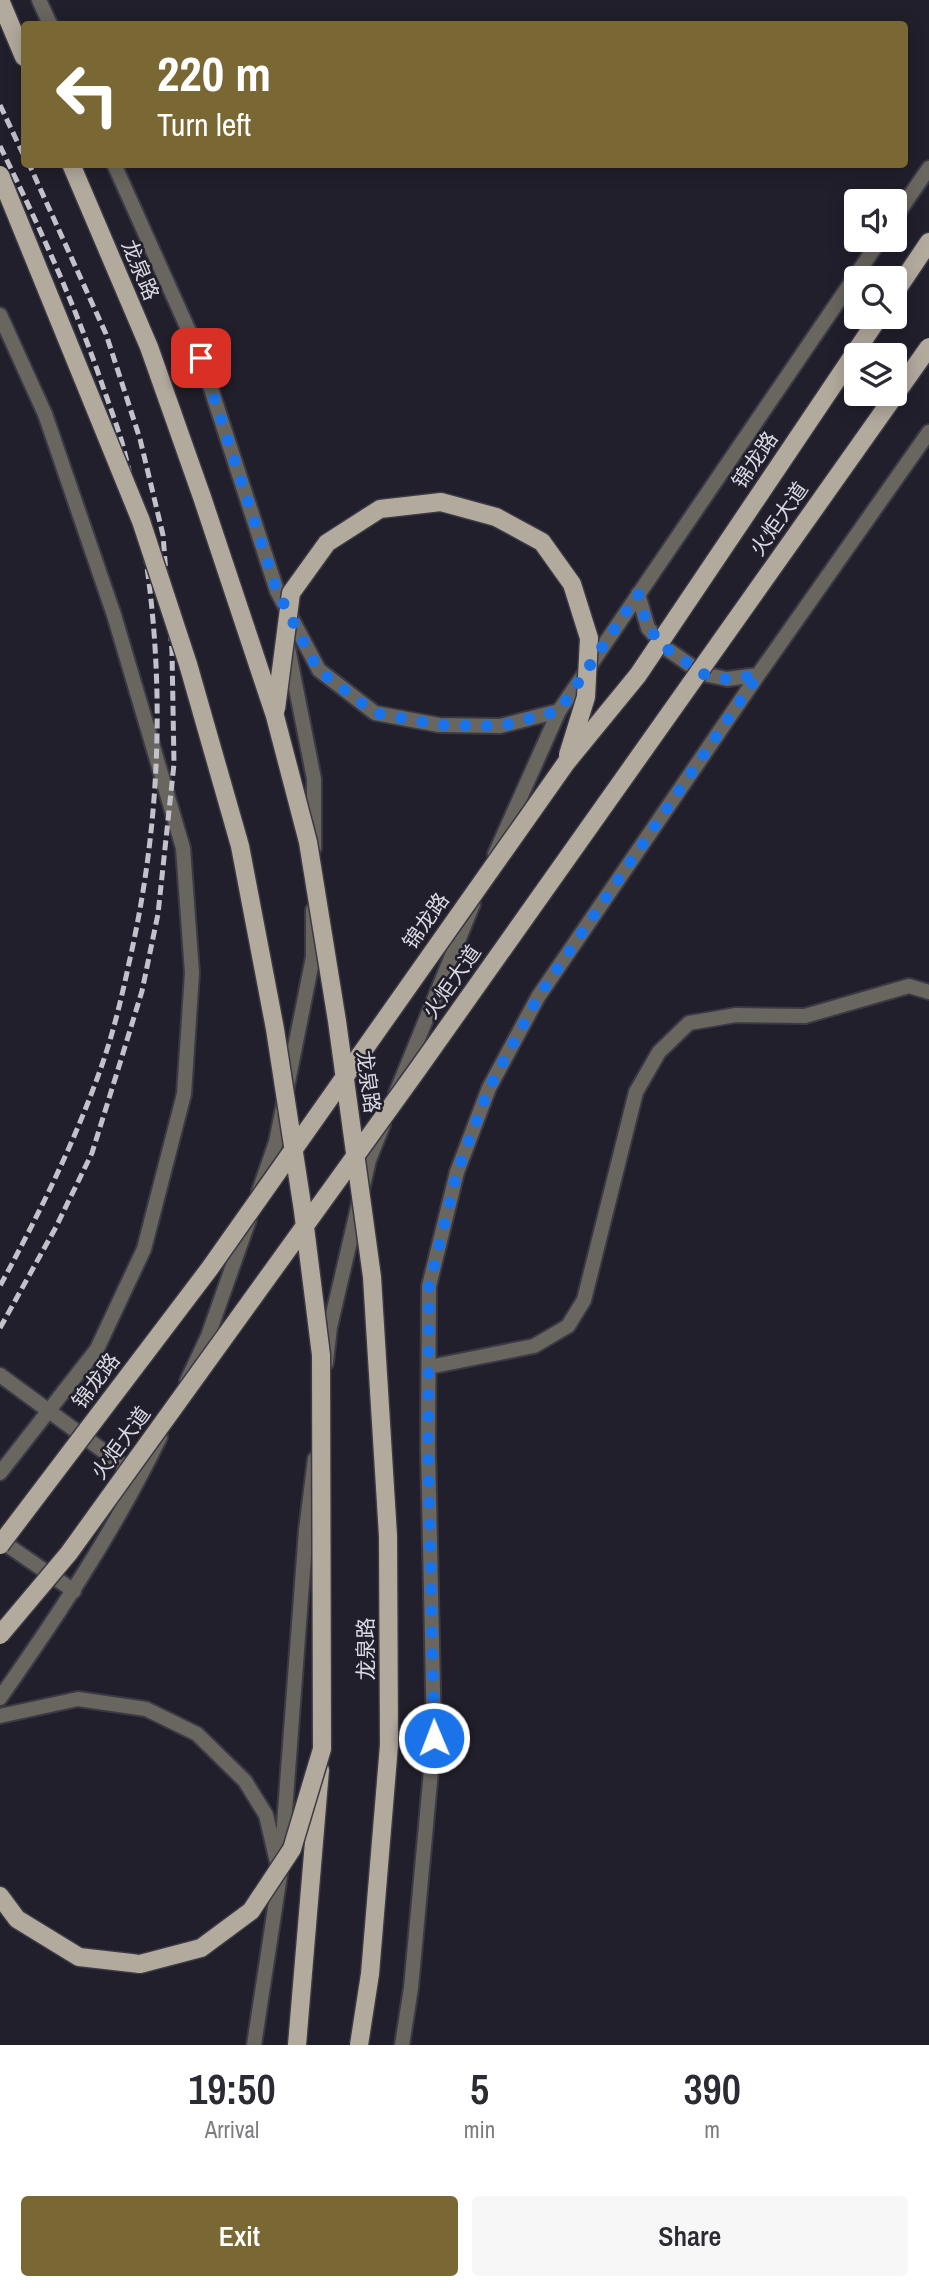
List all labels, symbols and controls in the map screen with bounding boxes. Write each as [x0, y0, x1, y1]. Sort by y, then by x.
text: 220 m [157, 40, 271, 106]
icon: left [42, 49, 133, 140]
text: Turn left [157, 103, 251, 146]
map controls [844, 189, 907, 406]
button: sound [844, 189, 907, 252]
street label: 龙泉路 [115, 235, 166, 304]
button: search [844, 266, 907, 329]
pin [171, 328, 231, 388]
icon: arrive [182, 339, 220, 377]
button: layers [844, 343, 907, 406]
street label: 锦龙路 [725, 425, 784, 494]
street label: 火炬大道 [743, 476, 815, 561]
street label: 锦龙路 [396, 887, 456, 955]
street label: 火炬大道 [416, 939, 488, 1024]
street label: 龙泉路 [350, 1049, 387, 1115]
street label: 锦龙路 [65, 1347, 126, 1415]
street label: 火炬大道 [84, 1400, 157, 1485]
street label: 龙泉路 [351, 1618, 380, 1681]
position arrow [397, 1701, 471, 1775]
text: 19:50 [188, 2061, 276, 2117]
text: 5 [470, 2061, 489, 2117]
text: 390 [683, 2061, 741, 2117]
text: Arrival [205, 2114, 259, 2145]
text: min [464, 2114, 495, 2145]
text: m [704, 2114, 720, 2145]
button: Exit [21, 2196, 458, 2276]
button: Share [472, 2196, 908, 2276]

